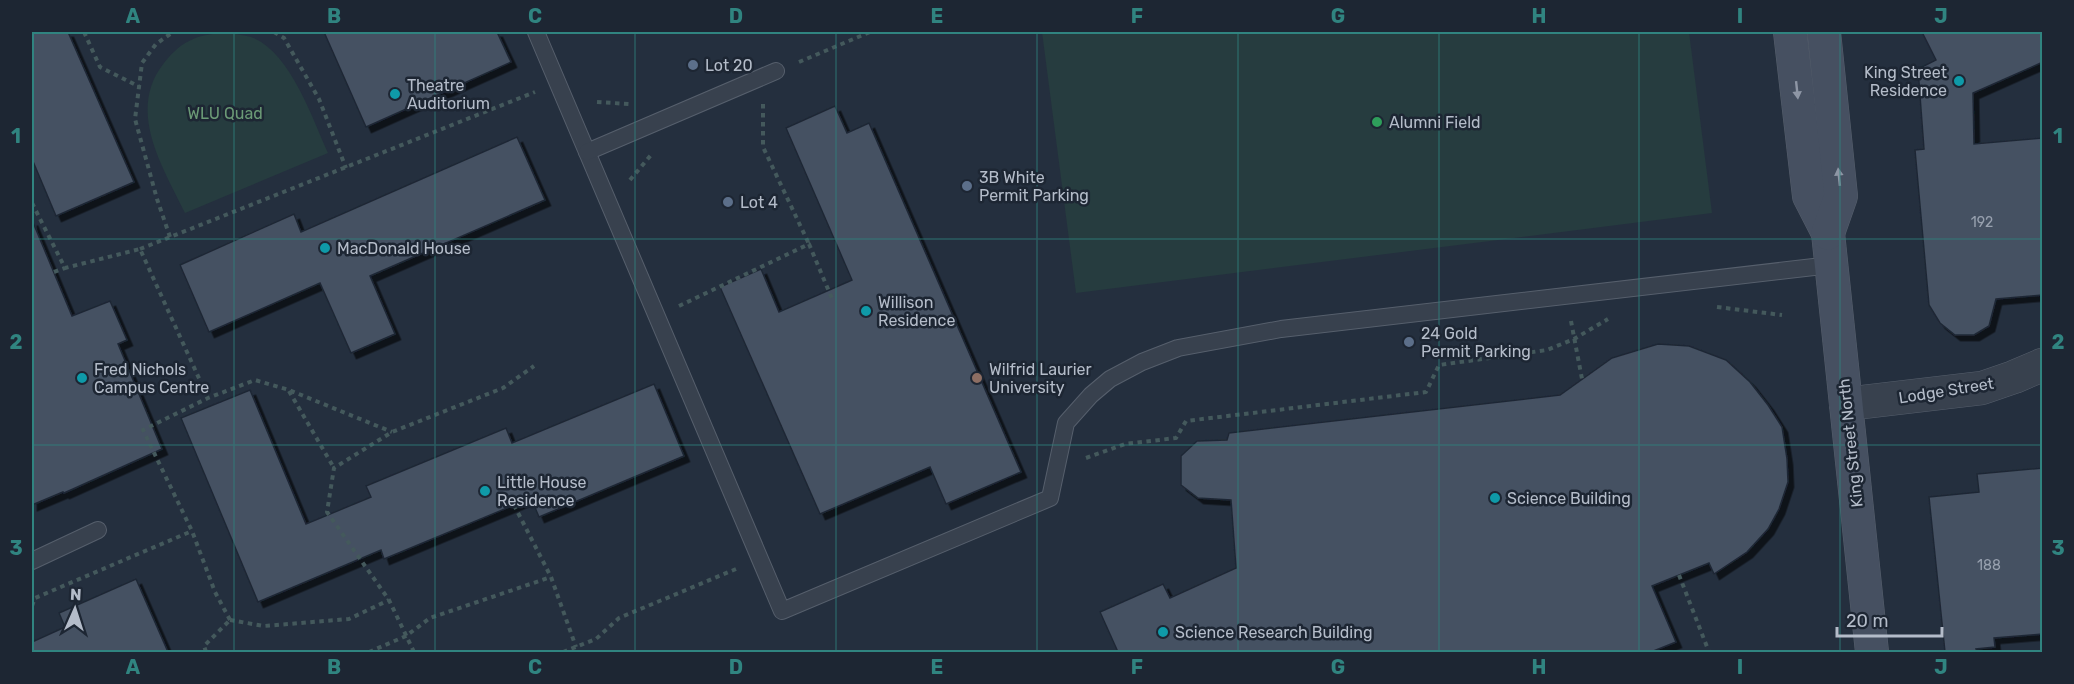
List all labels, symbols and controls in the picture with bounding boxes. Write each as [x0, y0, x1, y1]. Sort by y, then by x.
text: A [126, 4, 141, 28]
text: B [327, 4, 341, 28]
text: C [528, 4, 542, 28]
text: D [729, 4, 743, 28]
text: E [931, 4, 943, 28]
text: F [1131, 4, 1143, 28]
text: G [1331, 4, 1345, 28]
text: H [1532, 4, 1546, 28]
text: I [1737, 4, 1743, 28]
text: J [1934, 4, 1948, 28]
place label: Lot 20 [705, 56, 753, 75]
marker: Lot 20 [686, 58, 700, 72]
place label: King Street Residence [1864, 63, 1947, 100]
marker: King Street Residence [1952, 74, 1966, 88]
place label: Theatre Auditorium [407, 76, 490, 113]
one-way arrow [1792, 80, 1802, 99]
marker: Theatre Auditorium [388, 87, 402, 101]
park label: WLU Quad [187, 104, 263, 123]
place label: Alumni Field [1389, 113, 1481, 132]
marker: Alumni Field [1370, 115, 1384, 129]
text: 1 [11, 124, 21, 148]
text: 1 [2053, 124, 2063, 148]
one-way arrow [1834, 167, 1844, 186]
place label: 3B White Permit Parking [979, 168, 1089, 205]
marker: 3B White Permit Parking [960, 179, 974, 193]
place label: Lot 4 [740, 193, 778, 212]
marker: Lot 4 [721, 195, 735, 209]
house number: 192 [1971, 214, 1993, 231]
place label: MacDonald House [337, 239, 471, 258]
marker: MacDonald House [318, 241, 332, 255]
place label: Willison Residence [878, 293, 955, 330]
marker: Willison Residence [859, 304, 873, 318]
place label: 24 Gold Permit Parking [1421, 324, 1531, 361]
text: 2 [10, 330, 23, 354]
text: 2 [2052, 330, 2065, 354]
marker: 24 Gold Permit Parking [1402, 335, 1416, 349]
place label: Fred Nichols Campus Centre [94, 360, 209, 397]
place label: Wilfrid Laurier University [989, 360, 1092, 397]
marker: Fred Nichols Campus Centre [75, 371, 89, 385]
marker: Wilfrid Laurier University [970, 371, 984, 385]
street label: Lodge Street [1897, 374, 1995, 407]
street label: King Street North [1834, 378, 1867, 508]
place label: Little House Residence [497, 473, 587, 510]
marker: Little House Residence [478, 484, 492, 498]
place label: Science Building [1507, 489, 1631, 508]
marker: Science Building [1488, 491, 1502, 505]
text: 3 [9, 536, 23, 560]
text: 3 [2051, 536, 2065, 560]
house number: 188 [1977, 557, 2001, 574]
north arrow [45, 579, 105, 639]
text: N [70, 585, 82, 604]
scale bar [1837, 600, 1942, 638]
text: 20 m [1846, 610, 1888, 632]
place label: Science Research Building [1175, 623, 1372, 642]
marker: Science Research Building [1156, 625, 1170, 639]
text: A [126, 655, 141, 679]
text: B [327, 655, 341, 679]
text: C [528, 655, 542, 679]
text: D [729, 655, 743, 679]
text: E [931, 655, 943, 679]
text: F [1131, 655, 1143, 679]
text: G [1331, 655, 1345, 679]
text: H [1532, 655, 1546, 679]
text: I [1737, 655, 1743, 679]
text: J [1934, 655, 1948, 679]

